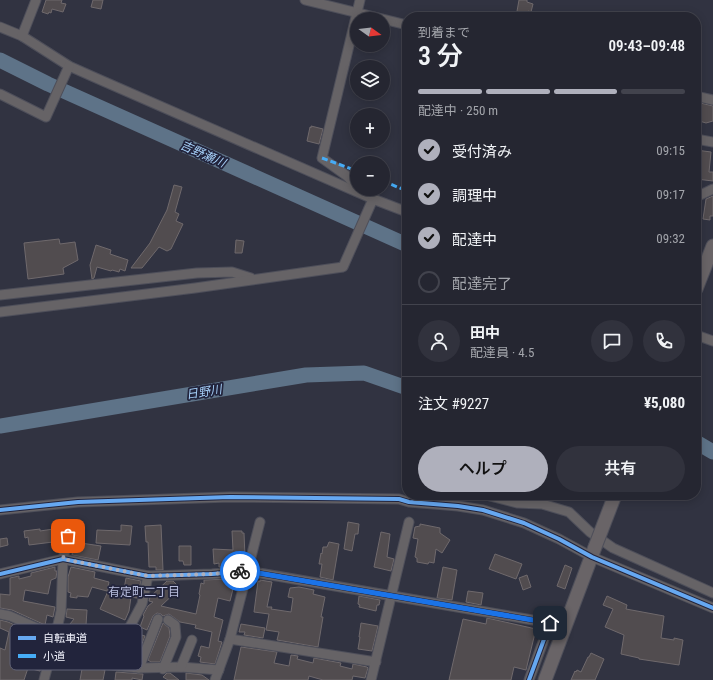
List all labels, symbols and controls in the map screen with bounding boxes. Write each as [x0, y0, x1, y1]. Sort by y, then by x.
north arrow [350, 12, 390, 52]
map controls [350, 12, 390, 196]
text: 到着まで [418, 25, 470, 40]
text: 09:43–09:48 [608, 37, 685, 55]
text: 3 分 [418, 41, 463, 71]
button: layers [350, 60, 390, 100]
text: 配達中 · 250 m [418, 103, 498, 118]
button: + [350, 108, 390, 148]
water label: 吉野瀬川 [178, 138, 230, 171]
icon: check [418, 139, 440, 161]
text: 受付済み [452, 143, 512, 161]
text: 09:15 [656, 143, 685, 158]
button: − [350, 156, 390, 196]
icon: check [418, 183, 440, 205]
text: 調理中 [452, 187, 497, 205]
text: 09:17 [656, 187, 685, 202]
icon: check [418, 227, 440, 249]
text: 配達中 [452, 231, 497, 249]
text: 09:32 [656, 231, 685, 246]
text: 配達完了 [452, 275, 512, 293]
button: person [418, 320, 460, 362]
button: chat [591, 320, 633, 362]
button: phone [643, 320, 685, 362]
text: 田中 [470, 324, 500, 342]
text: 配達員 · 4.5 [470, 345, 534, 360]
water label: 日野川 [185, 382, 225, 402]
text: ¥5,080 [644, 394, 685, 412]
text: 注文 #9227 [418, 395, 489, 413]
button: ヘルプ [418, 446, 548, 492]
button: 共有 [556, 446, 685, 492]
pin [51, 519, 85, 553]
icon: bag [57, 525, 79, 547]
courier [220, 551, 260, 591]
icon: bike [229, 560, 251, 582]
district label: 有定町二丁目 [108, 585, 180, 599]
pin [533, 606, 567, 640]
icon: home [539, 612, 561, 634]
legend [10, 624, 142, 670]
text: 自転車道 [43, 632, 87, 645]
text: 小道 [43, 650, 65, 663]

